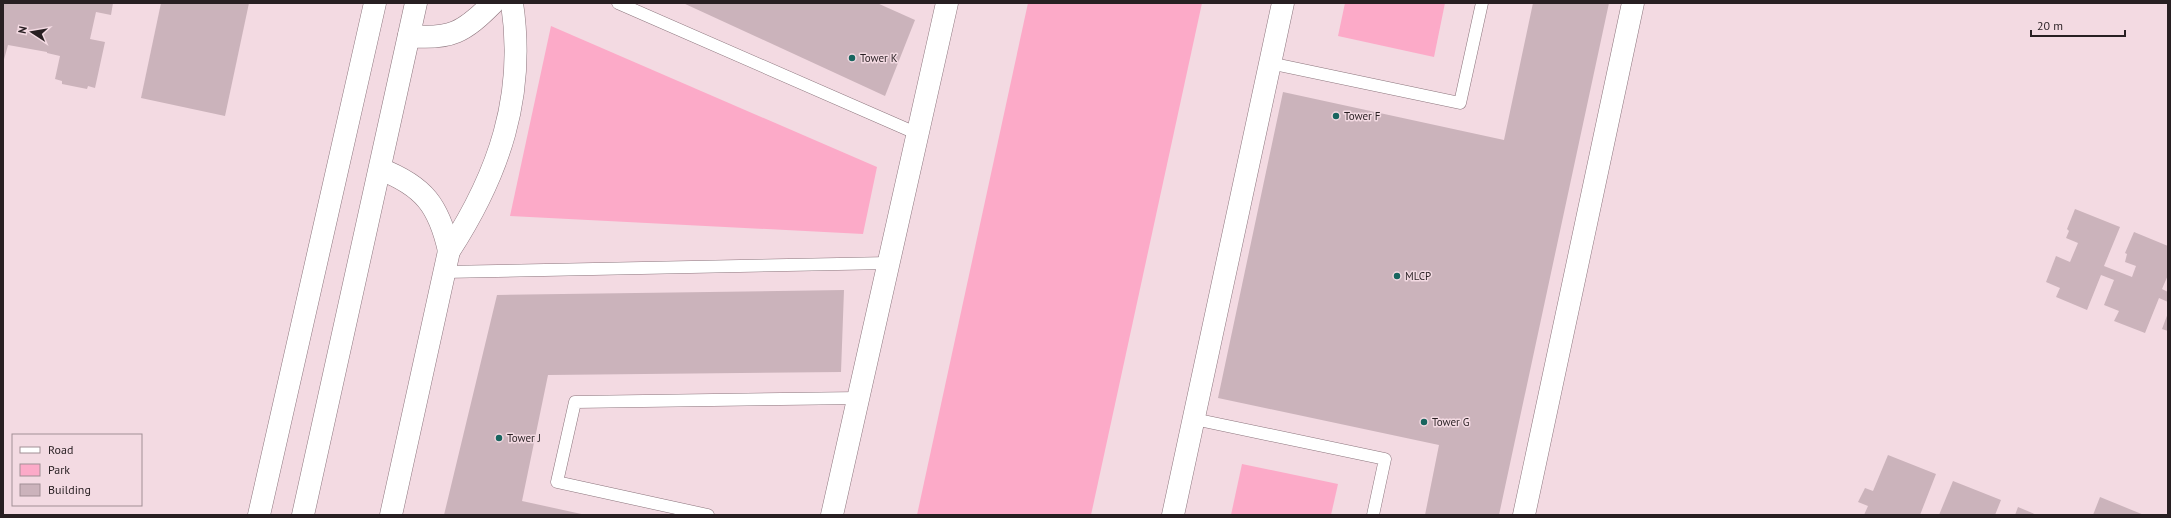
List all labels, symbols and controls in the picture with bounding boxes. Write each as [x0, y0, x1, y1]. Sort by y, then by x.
north arrow [12, 12, 52, 52]
scale bar [2031, 12, 2125, 38]
text: 20 m [2037, 18, 2063, 33]
text: N [15, 25, 30, 35]
place label: Tower K [860, 51, 898, 65]
marker: Tower K [847, 53, 857, 63]
place label: Tower F [1344, 109, 1381, 123]
marker: Tower F [1331, 111, 1341, 121]
place label: MLCP [1405, 269, 1431, 283]
marker: MLCP [1392, 271, 1402, 281]
place label: Tower G [1432, 415, 1470, 429]
marker: Tower G [1419, 417, 1429, 427]
place label: Tower J [507, 431, 541, 445]
marker: Tower J [494, 433, 504, 443]
legend [12, 434, 142, 506]
text: Road [48, 442, 73, 457]
text: Park [48, 462, 70, 477]
text: Building [48, 482, 91, 497]

